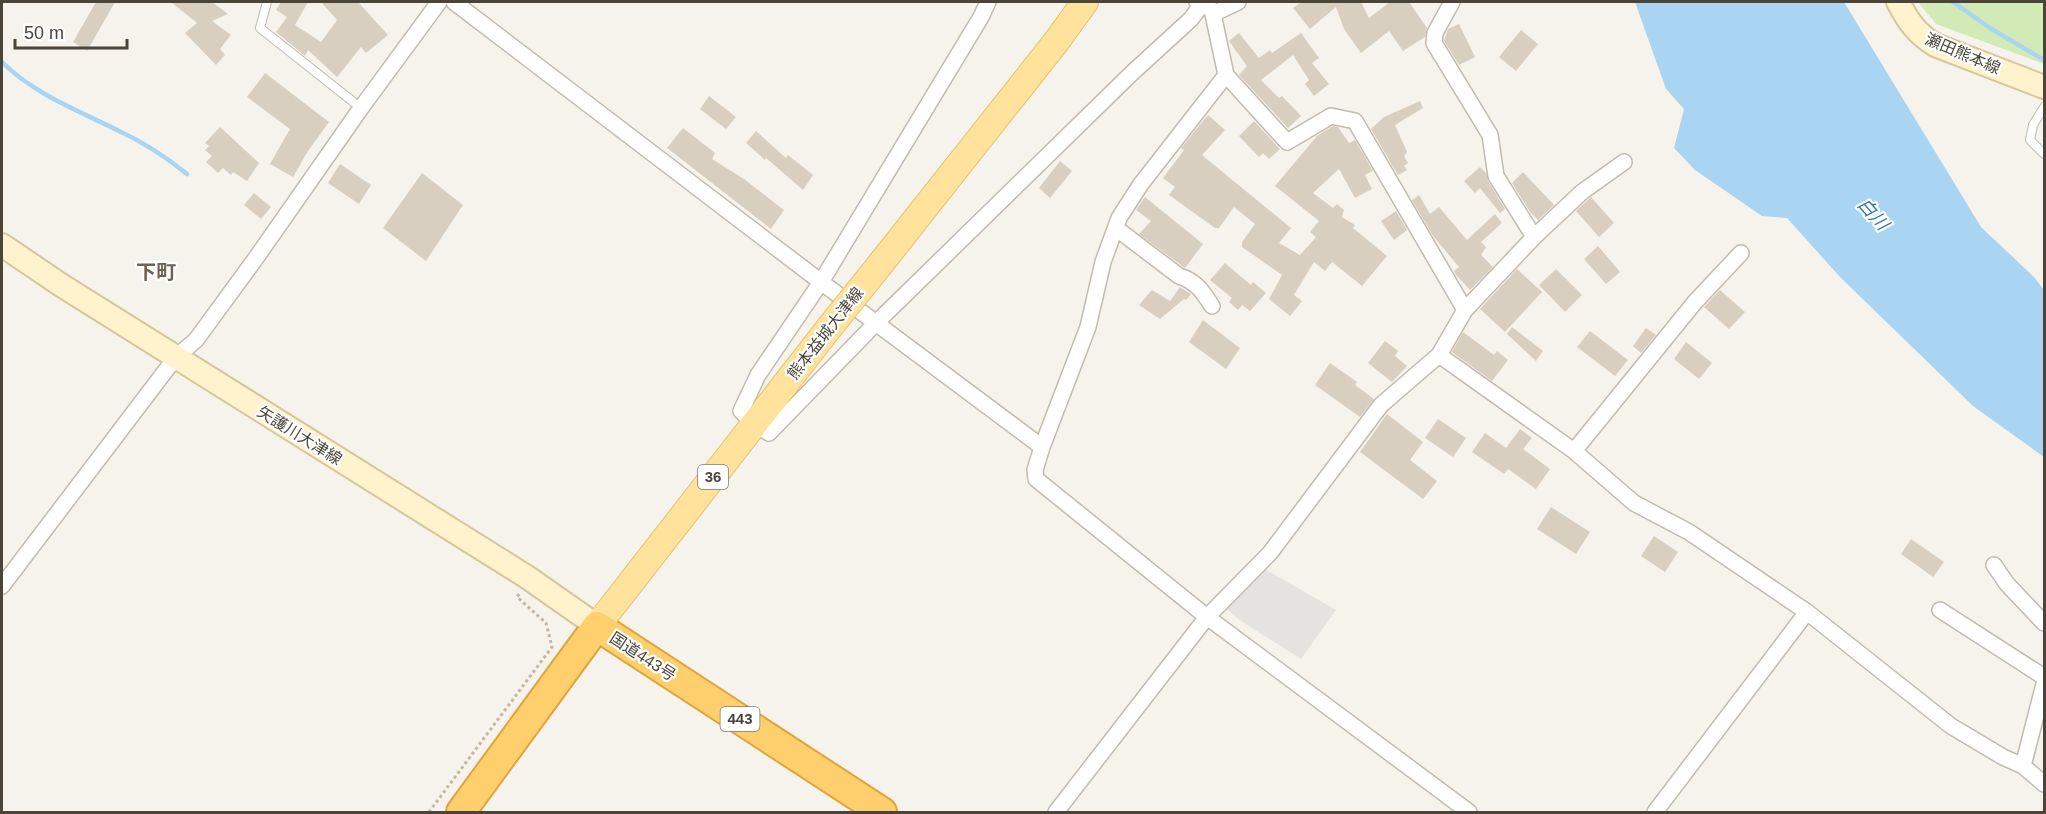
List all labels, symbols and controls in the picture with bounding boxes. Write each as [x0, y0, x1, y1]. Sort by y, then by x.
scale bar [15, 12, 128, 50]
text: 50 m [24, 23, 64, 43]
street label: 瀬田熊本線 [1923, 30, 2003, 77]
water label: 白川 [1854, 194, 1894, 236]
district label: 下町 [136, 261, 176, 283]
street label: 熊本益城大津線 [784, 284, 867, 383]
street label: 矢護川大津線 [255, 403, 345, 468]
road number: 36 [698, 465, 728, 489]
street label: 国道443号 [607, 629, 679, 684]
road number: 443 [720, 707, 760, 731]

